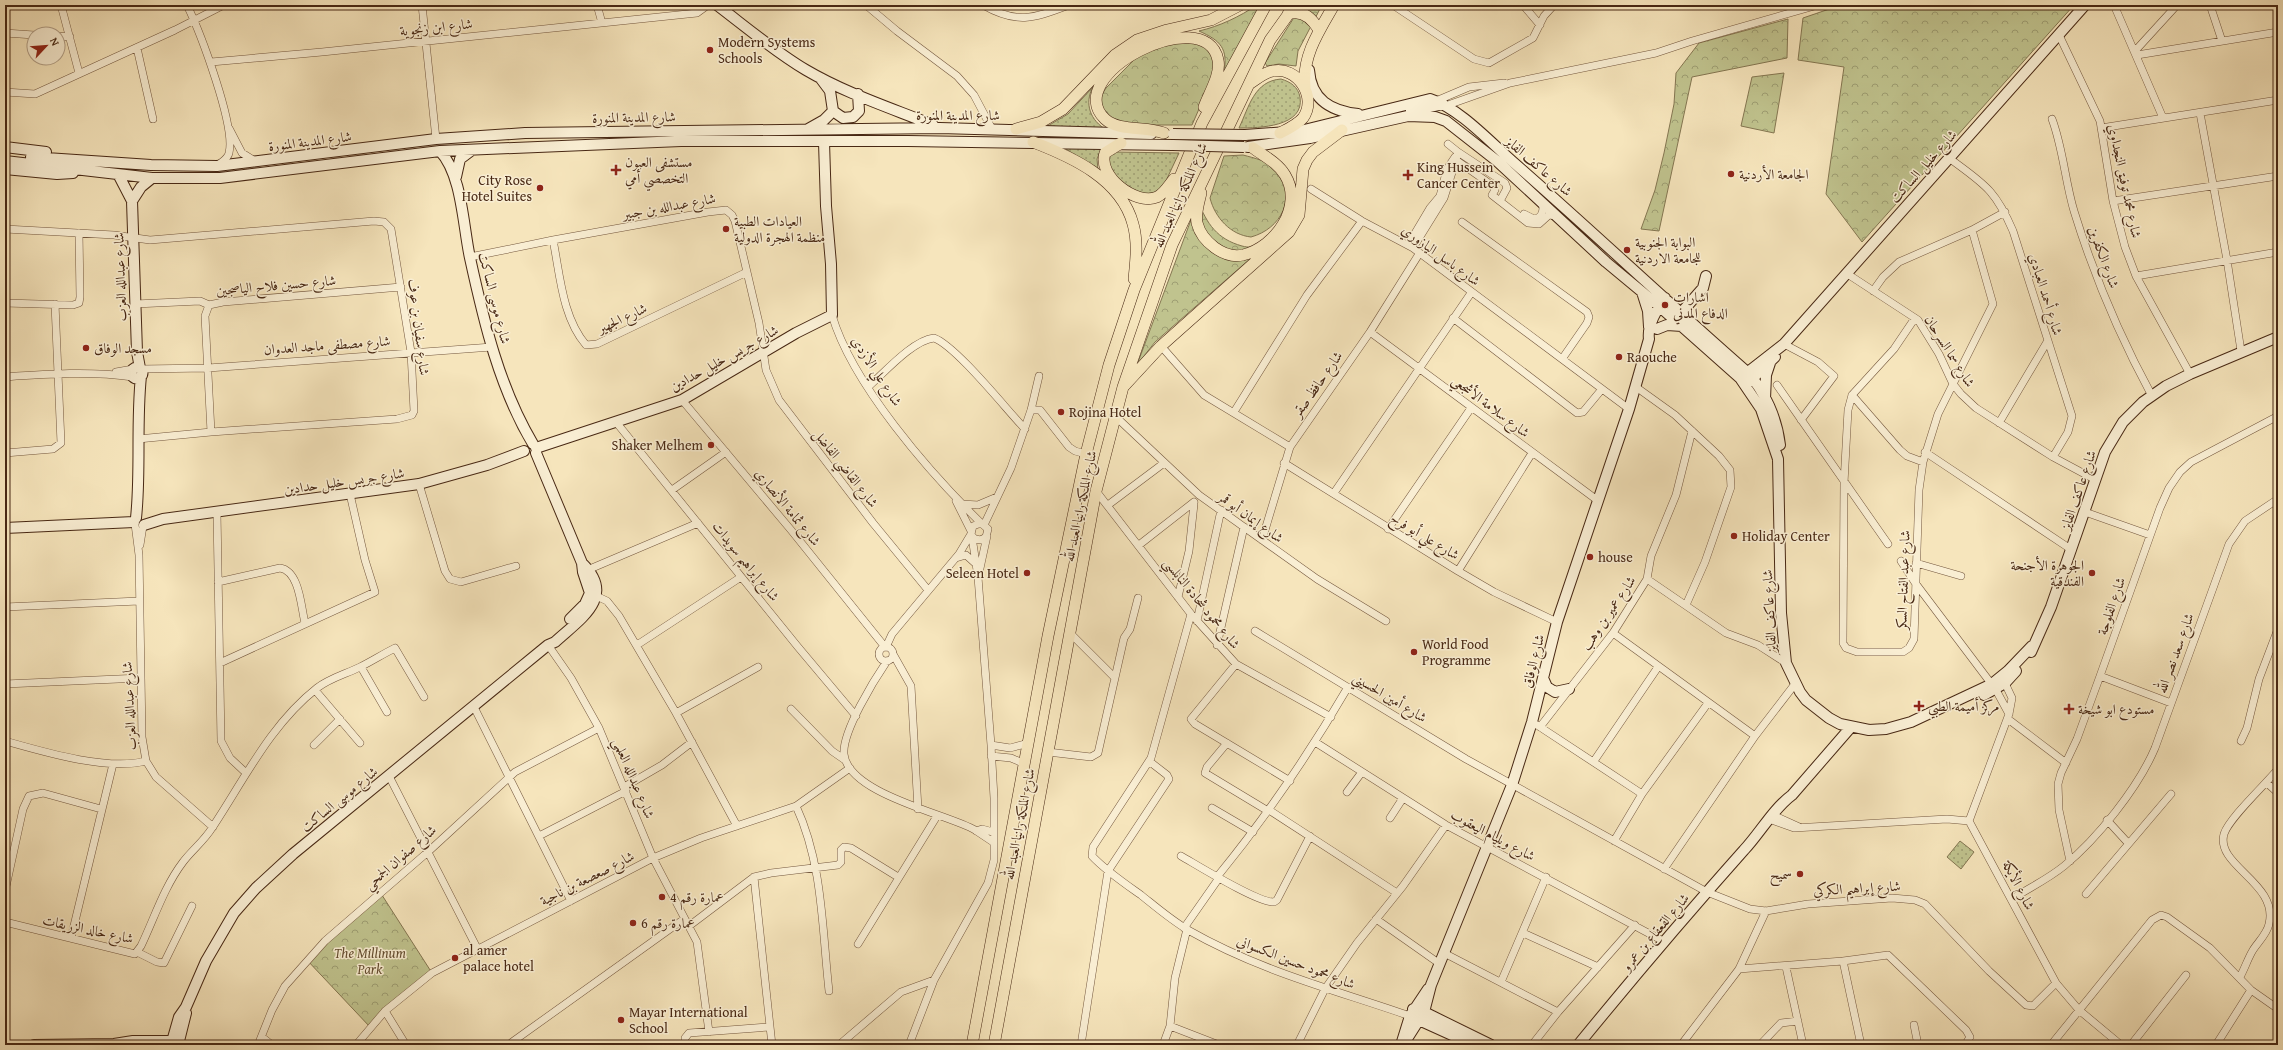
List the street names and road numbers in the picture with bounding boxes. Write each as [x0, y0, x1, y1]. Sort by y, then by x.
street label: شارع ابن زنجوية [399, 13, 474, 43]
street label: شارع المدينة المنورة [916, 105, 1000, 127]
street label: شارع المدينة المنورة [592, 106, 676, 130]
street label: شارع محمد توفيق النجداوي [2101, 122, 2147, 240]
street label: شارع خليل الساكت [1885, 125, 1963, 208]
street label: شارع المدينة المنورة [267, 126, 353, 158]
street label: شارع عاكف الفايز [1498, 130, 1577, 202]
street label: شارع الملكة رانيا العبد الله [1147, 139, 1214, 252]
street label: شارع عبدالله بن جبير [619, 188, 718, 226]
street label: شارع باسل اليازوري [1396, 220, 1484, 292]
street label: شارع الكفرين [2082, 223, 2125, 292]
street label: شارع عبدالله العزب [108, 232, 134, 322]
street label: شارع موسى الساكت [472, 250, 516, 347]
street label: شارع أحمد العبادي [2022, 251, 2068, 338]
street label: شارع حسين فلاح الياصجين [215, 270, 337, 303]
street label: شارع سفيان بن عوف [401, 278, 435, 377]
street label: شارع الجهير [592, 298, 651, 341]
street label: شارع سما السرحان [1918, 311, 1980, 392]
street label: شارع جريس خليل حدادين [666, 320, 783, 398]
street label: شارع مصطفى ماجد العدوان [263, 331, 391, 361]
street label: شارع علي الأزدي [844, 332, 907, 412]
street label: شارع حافظ صقر [1286, 347, 1349, 424]
street label: شارع سلامة الأشجعي [1445, 370, 1534, 445]
street label: شارع القاضي الفاضل [806, 424, 883, 514]
street label: شارع عاكف الفايز [2054, 447, 2103, 535]
street label: شارع الملكة رانيا العبد الله [1057, 448, 1104, 564]
street label: شارع جريس خليل حدادين [282, 463, 406, 501]
street label: شارع ثمامة الأنصاري [749, 464, 826, 551]
street label: شارع إيمان أبو قمر [1212, 485, 1288, 549]
street label: شارع علي أبو فرح [1385, 508, 1463, 567]
street label: شارع إبراهيم سويدات [704, 517, 785, 608]
street label: شارع عبد الفتاح السكر [1891, 530, 1918, 632]
street label: شارع محمود شحادة النابلسي [1156, 553, 1245, 656]
street label: شارع عاكف الفايز [1757, 569, 1783, 655]
street label: شارع عمير بن وهب [1576, 572, 1642, 655]
street label: شارع الفلوجة [2092, 574, 2132, 638]
street label: شارع سعد نصر الله [2150, 610, 2201, 697]
street label: شارع الوفاق [1517, 632, 1551, 690]
street label: شارع عبدالله العزب [117, 661, 143, 751]
street label: شارع أمين الحسيني [1348, 667, 1431, 730]
street label: شارع عبدالله العلمي [605, 735, 660, 823]
street label: شارع موسى الساكت [296, 762, 383, 838]
street label: شارع الملكة رانيا العبد الله [997, 766, 1042, 882]
street label: شارع ويليام اليعقوب [1446, 804, 1539, 868]
street label: شارع صفوان الجمحي [359, 820, 443, 896]
street label: شارع صعصعة بن ناجية [536, 846, 638, 912]
street label: شارع الأيكة [1996, 856, 2040, 914]
street label: شارع إبراهيم الكركي [1813, 876, 1901, 904]
street label: شارع القعقاع بن عمرو [1615, 889, 1695, 978]
street label: شارع خالد الزريقات [40, 910, 135, 950]
street label: شارع محمود حسين الكسواني [1233, 930, 1358, 996]

